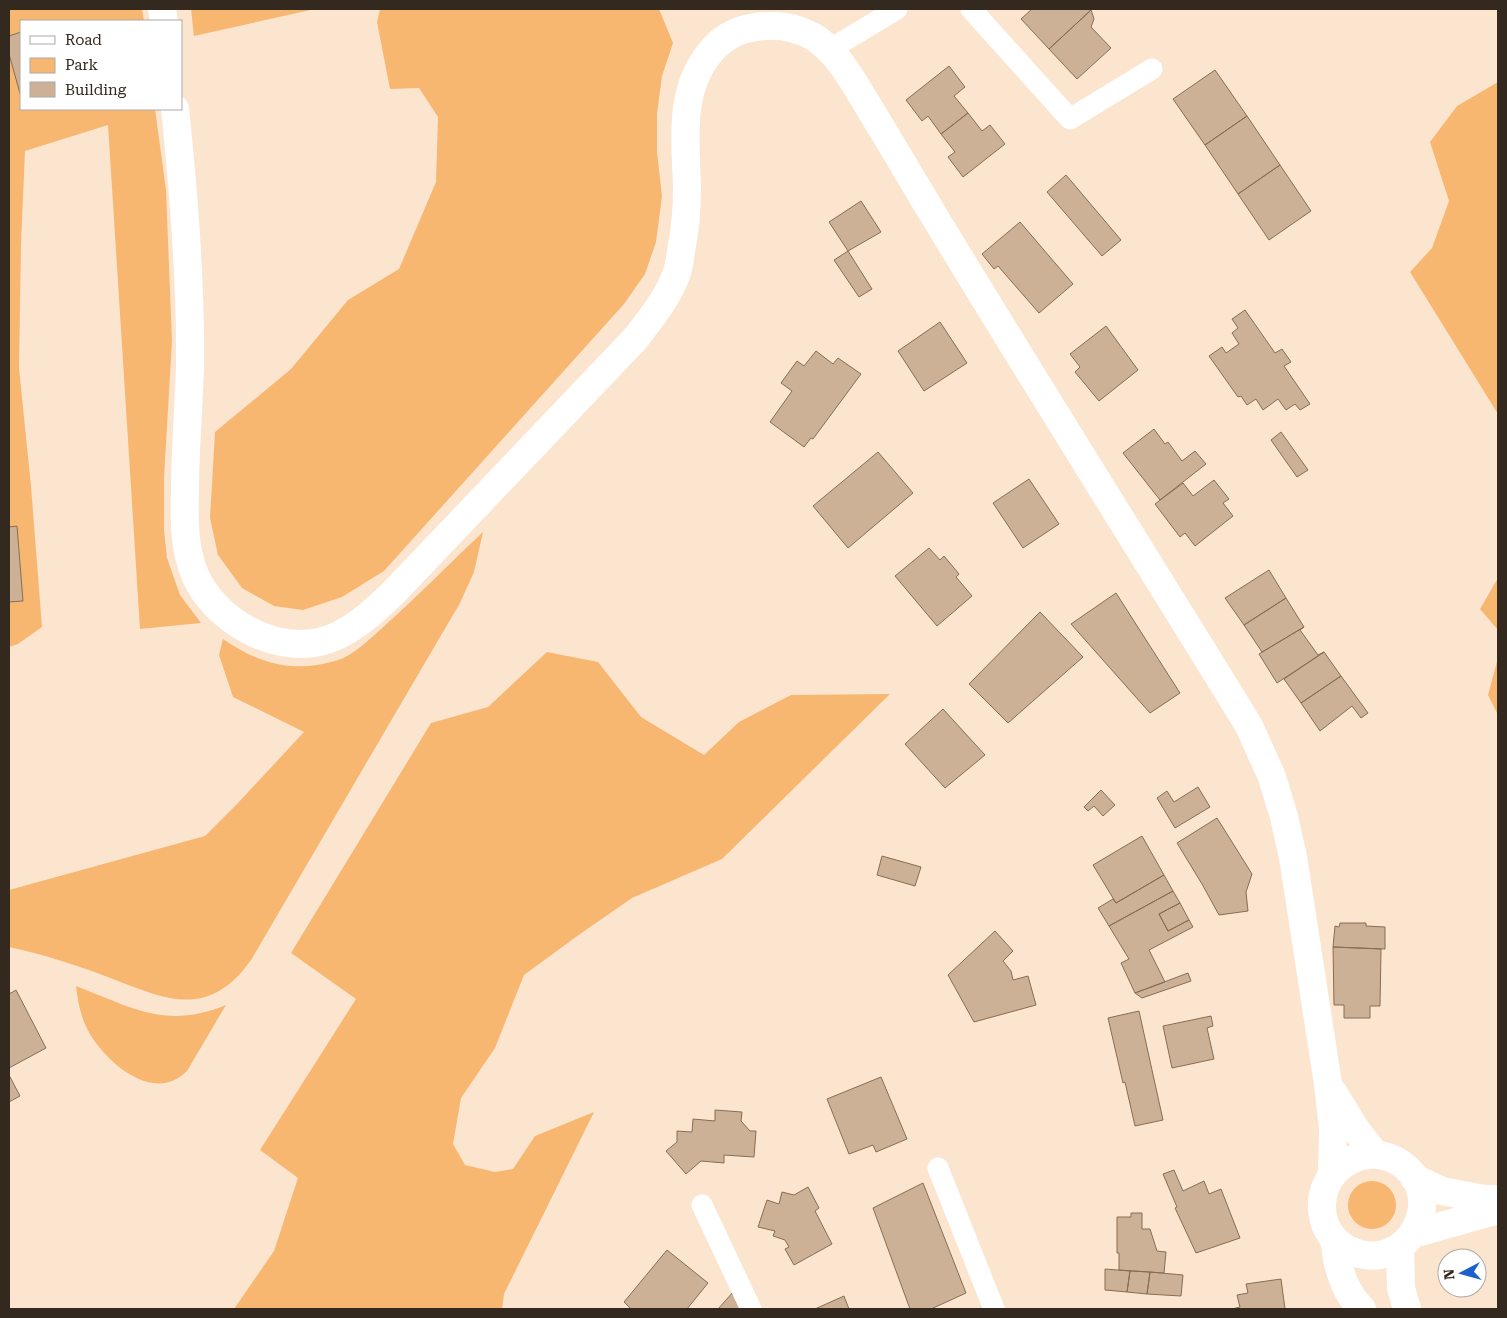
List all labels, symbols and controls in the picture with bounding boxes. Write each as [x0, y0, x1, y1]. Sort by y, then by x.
legend [20, 20, 182, 110]
text: Road [65, 31, 102, 49]
text: Park [65, 56, 99, 74]
text: Building [65, 81, 127, 99]
north arrow [1437, 1248, 1487, 1298]
text: N [1441, 1268, 1458, 1281]

